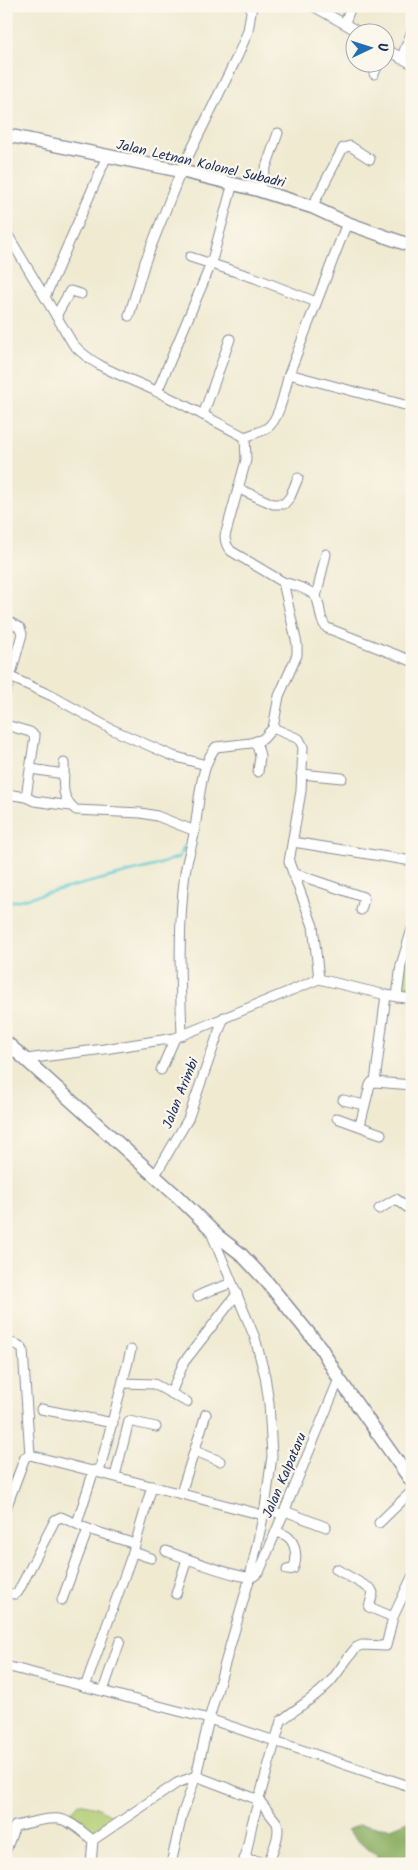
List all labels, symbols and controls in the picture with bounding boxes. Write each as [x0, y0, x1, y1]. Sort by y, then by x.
north arrow [346, 22, 396, 72]
text: U [371, 42, 393, 53]
street label: Jalan Letnan Kolonel Subadri [114, 134, 288, 194]
street label: Jalan Arimbi [157, 1054, 205, 1132]
street label: Jalan Kalpataru [257, 1429, 313, 1522]

